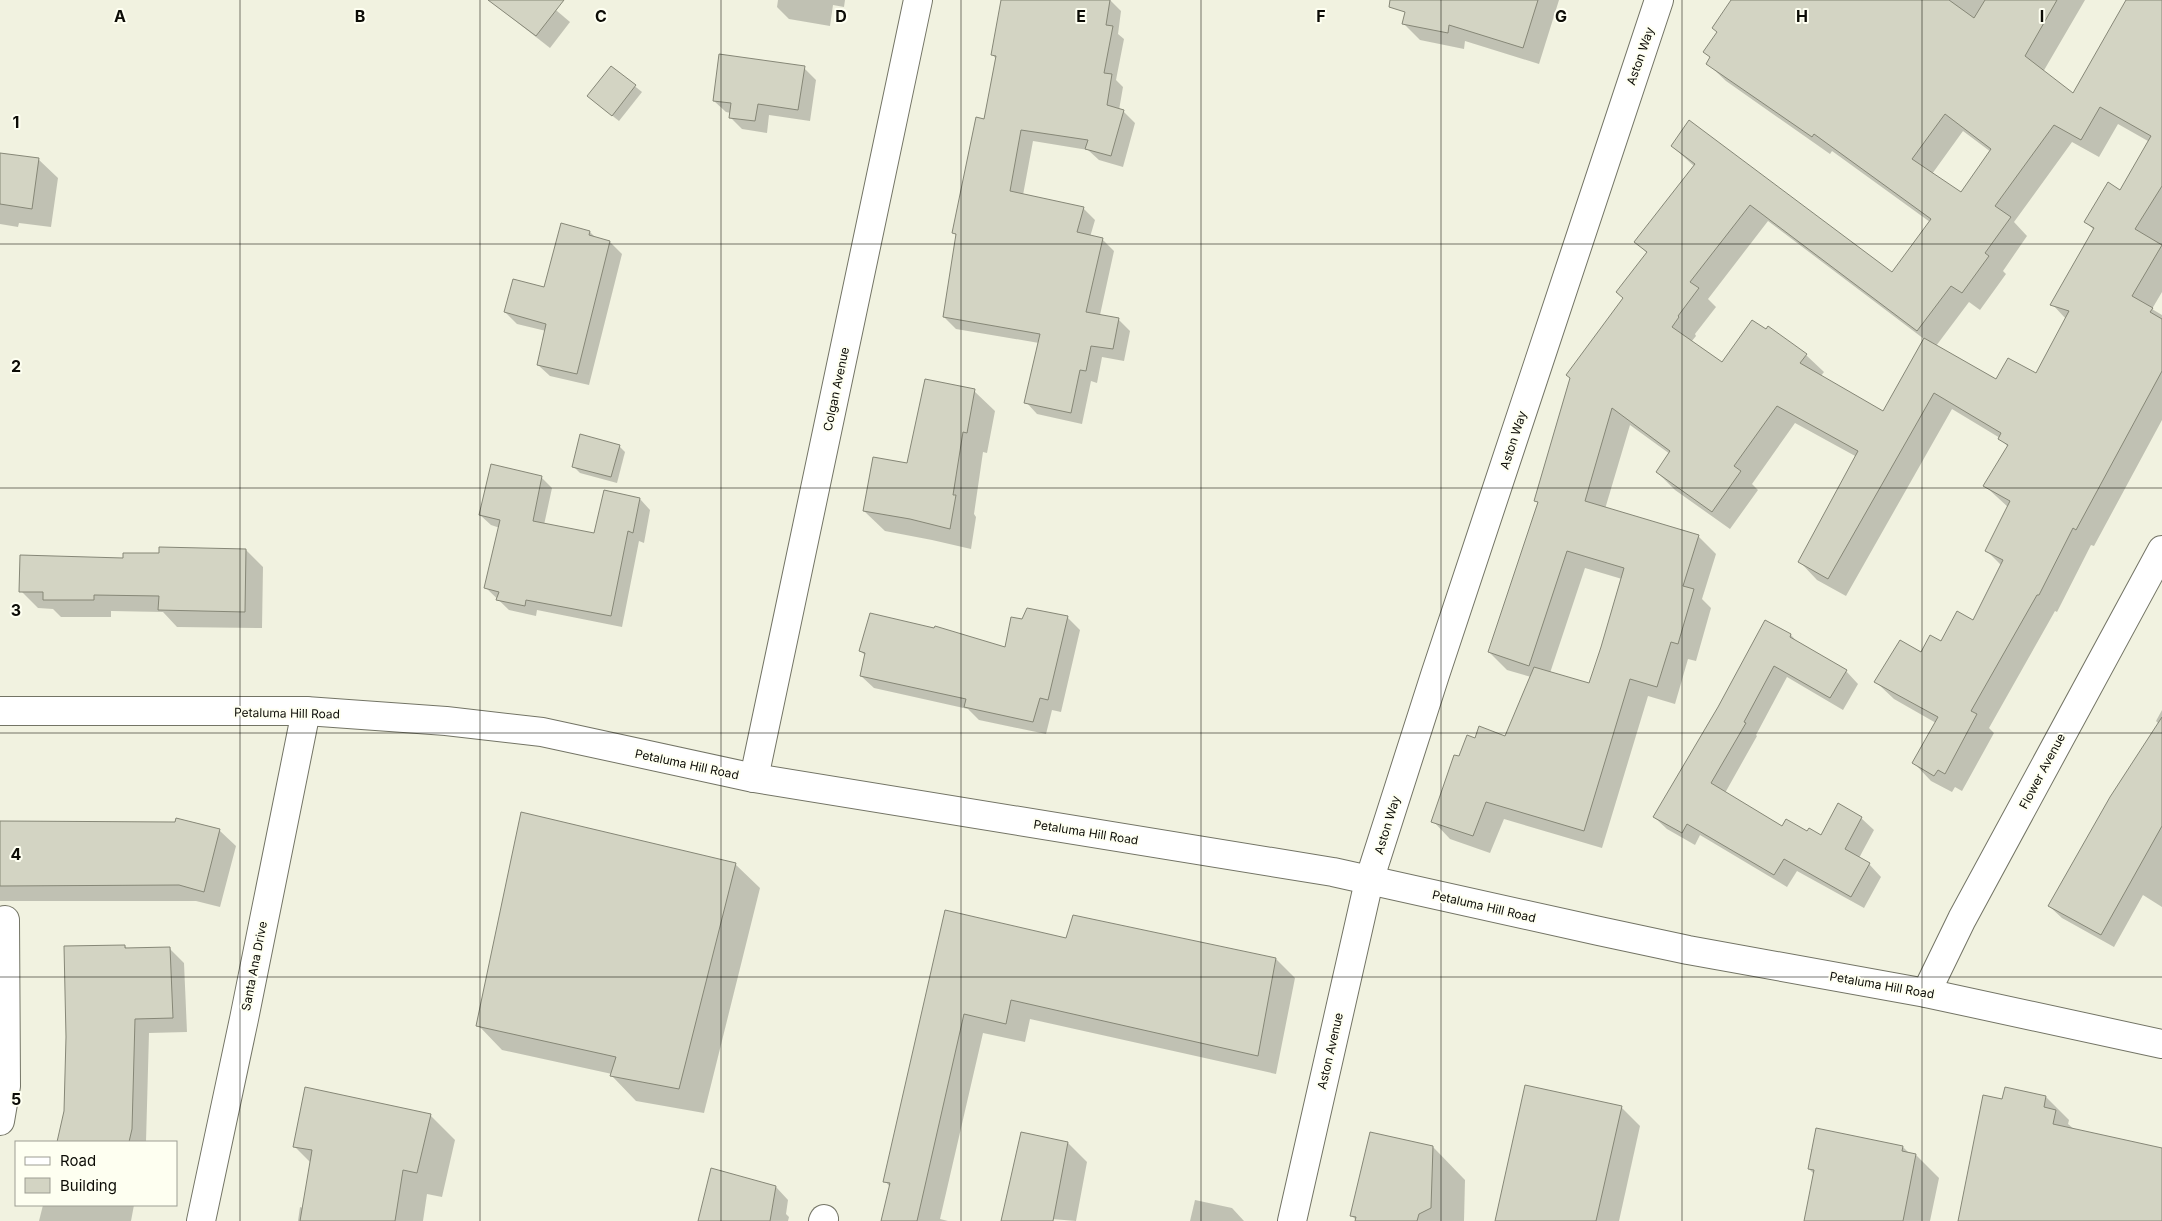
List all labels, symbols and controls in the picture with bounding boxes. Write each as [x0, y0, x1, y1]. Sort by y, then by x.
text: A [114, 6, 126, 26]
text: B [355, 6, 365, 26]
text: C [595, 6, 607, 26]
text: D [835, 6, 847, 26]
text: E [1076, 6, 1086, 26]
text: F [1316, 6, 1326, 26]
text: G [1555, 6, 1567, 26]
text: H [1796, 6, 1808, 26]
text: I [2040, 6, 2044, 26]
street label: Aston Way [1623, 25, 1657, 87]
text: 1 [13, 112, 19, 132]
street label: Colgan Avenue [820, 346, 852, 432]
text: 2 [11, 356, 21, 376]
street label: Aston Way [1497, 409, 1530, 471]
text: 3 [11, 600, 21, 620]
street label: Petaluma Hill Road [234, 705, 340, 721]
street label: Flower Avenue [2016, 731, 2068, 811]
street label: Petaluma Hill Road [634, 746, 740, 782]
street label: Aston Way [1371, 794, 1403, 856]
street label: Petaluma Hill Road [1033, 816, 1139, 848]
text: 4 [11, 844, 22, 864]
street label: Petaluma Hill Road [1431, 887, 1537, 925]
street label: Santa Ana Drive [238, 920, 270, 1012]
street label: Petaluma Hill Road [1829, 968, 1935, 1002]
street label: Aston Avenue [1314, 1011, 1346, 1091]
text: 5 [11, 1089, 21, 1109]
legend [15, 1141, 178, 1206]
text: Road [60, 1151, 96, 1170]
text: Building [60, 1176, 117, 1195]

